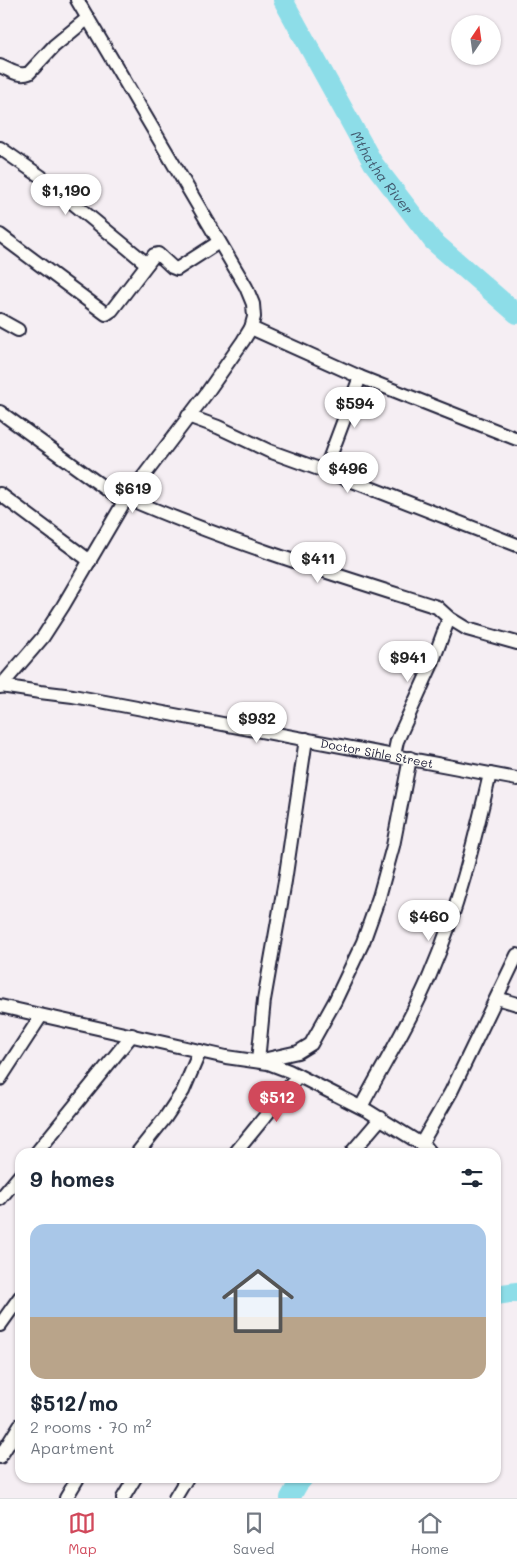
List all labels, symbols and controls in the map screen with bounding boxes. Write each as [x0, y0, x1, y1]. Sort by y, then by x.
north arrow [451, 15, 501, 65]
map controls [451, 15, 501, 65]
water label: Mthatha River [347, 127, 418, 218]
pin: $1,190 [25, 174, 107, 216]
text: $1,190 [42, 179, 90, 200]
pin: $594 [325, 386, 385, 429]
text: $594 [336, 392, 375, 413]
pin: $496 [318, 452, 378, 494]
text: $496 [328, 457, 368, 478]
pin: $619 [103, 472, 163, 514]
text: $619 [115, 477, 151, 498]
pin: $411 [288, 542, 348, 584]
text: $411 [301, 547, 335, 568]
pin: $941 [378, 640, 438, 683]
text: $941 [390, 646, 426, 667]
pin: $932 [227, 702, 287, 744]
text: $932 [238, 707, 276, 728]
street label: Doctor Sihle Street [319, 734, 435, 771]
pin: $460 [399, 900, 459, 942]
text: $460 [409, 905, 449, 926]
pin: $512 [247, 1080, 307, 1123]
text: $512 [259, 1086, 295, 1107]
icon: filters [458, 1164, 486, 1192]
text: 9 homes [30, 1165, 115, 1192]
icon: home [213, 1256, 303, 1346]
text: $512/mo [30, 1389, 118, 1416]
text: 2 rooms · 70 m² [30, 1416, 151, 1437]
text: Apartment [30, 1437, 115, 1458]
tab: Map [68, 1509, 97, 1558]
tab: Saved [233, 1509, 274, 1558]
tab: Home [411, 1509, 449, 1558]

